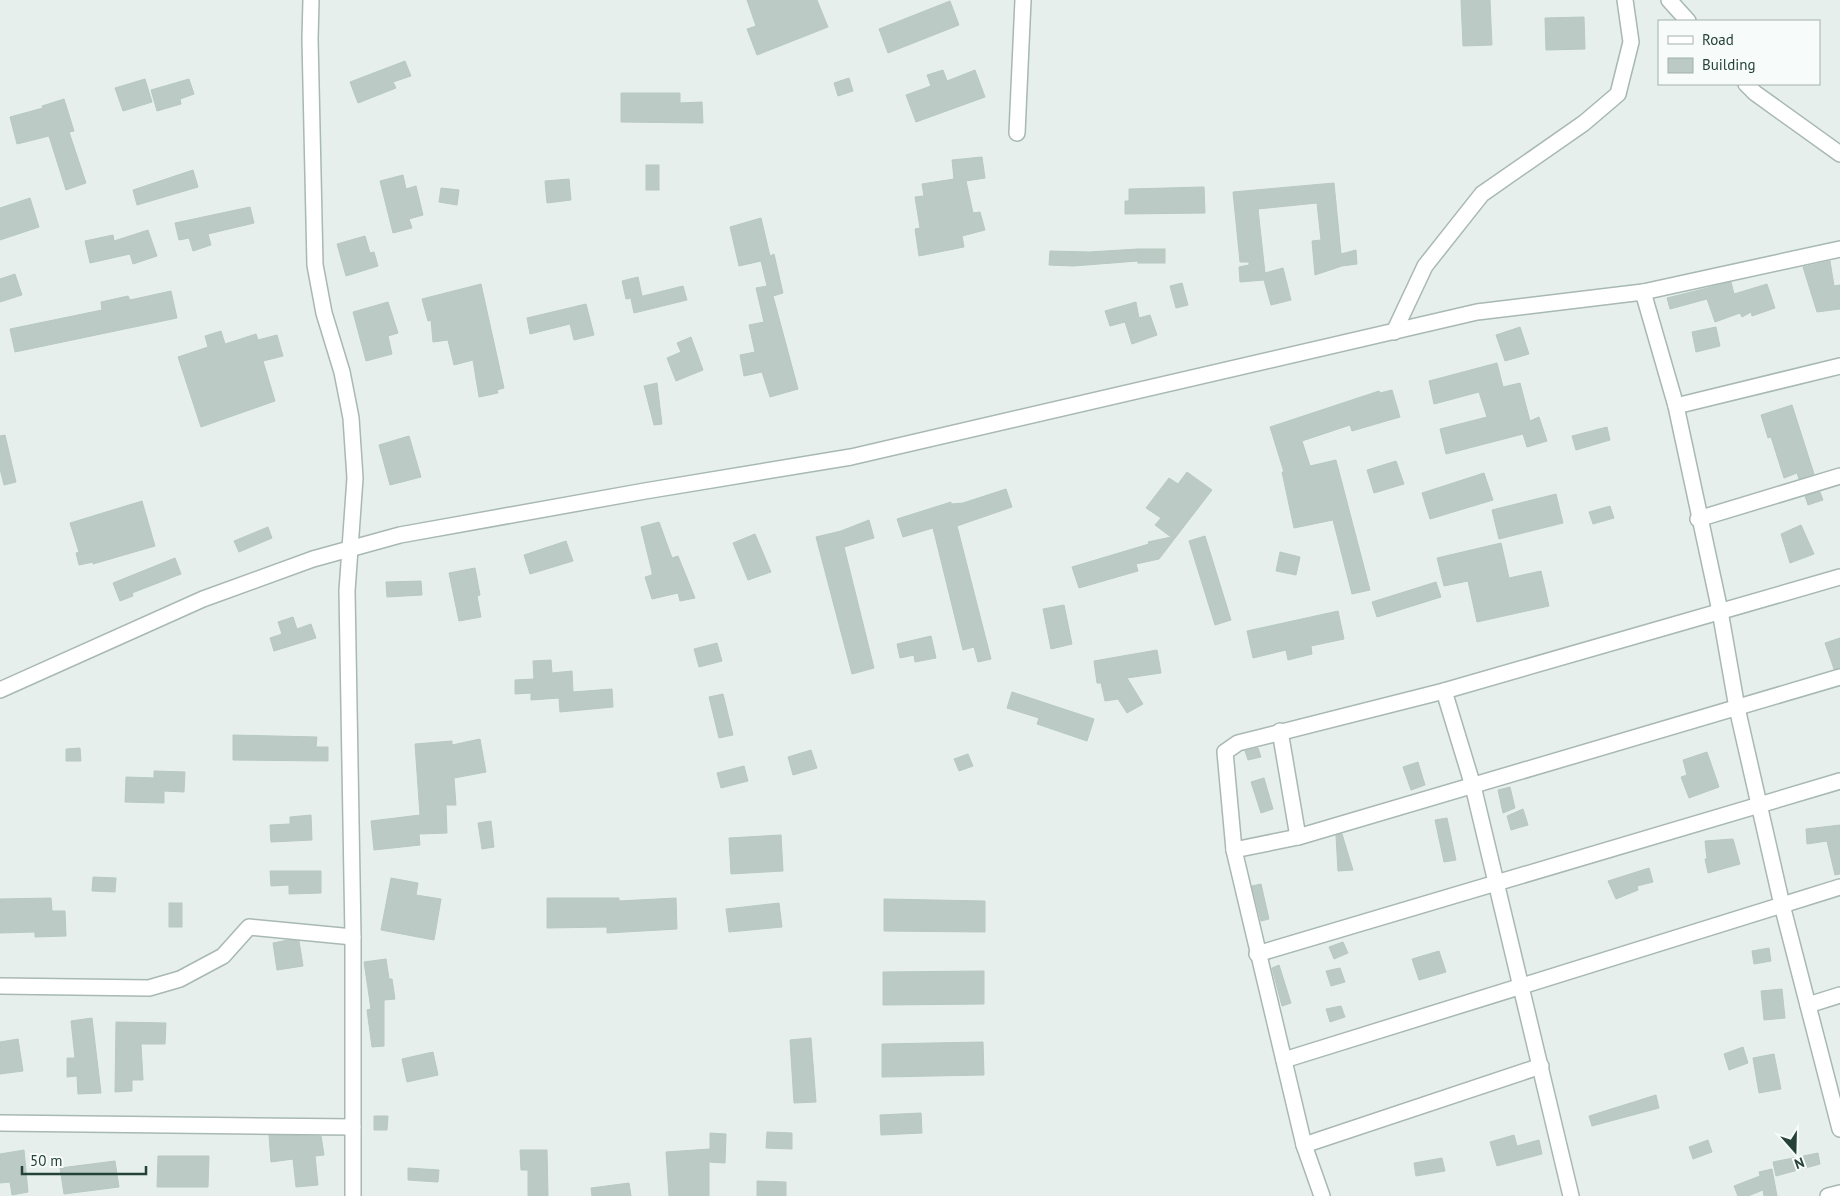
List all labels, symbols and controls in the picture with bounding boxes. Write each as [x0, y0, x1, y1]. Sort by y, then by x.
legend [1658, 20, 1820, 85]
text: Road [1702, 30, 1734, 49]
text: Building [1702, 55, 1756, 74]
north arrow [1770, 1126, 1820, 1176]
scale bar [22, 1144, 146, 1176]
text: 50 m [30, 1151, 63, 1170]
text: N [1792, 1153, 1807, 1173]

